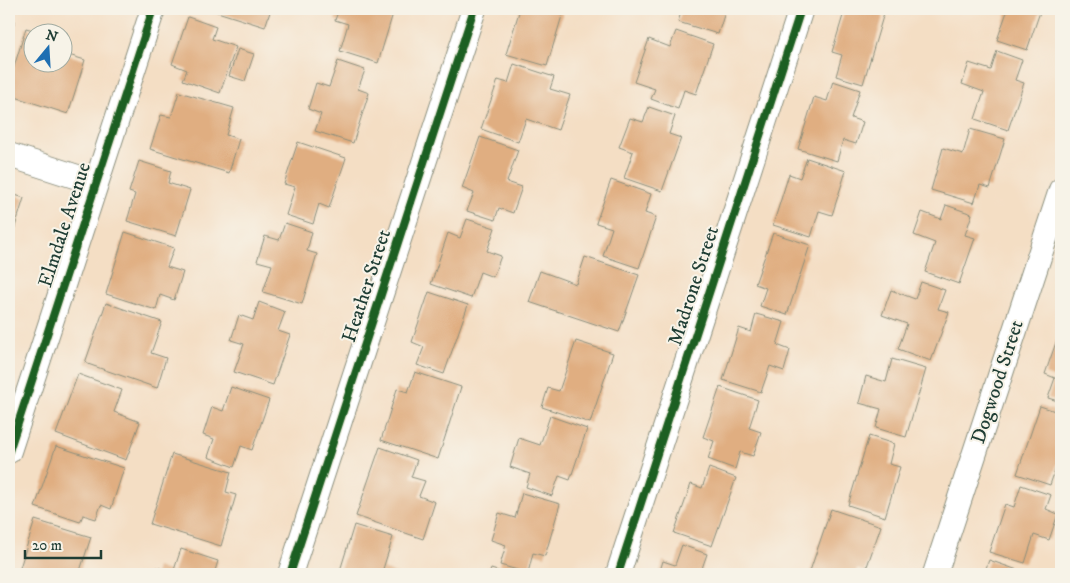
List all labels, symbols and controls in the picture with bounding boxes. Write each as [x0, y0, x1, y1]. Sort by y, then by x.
north arrow [22, 22, 72, 72]
text: N [43, 26, 60, 47]
street label: Elmdale Avenue [33, 159, 97, 291]
street label: Madrone Street [663, 223, 725, 349]
street label: Heather Street [337, 226, 397, 346]
street label: Dogwood Street [966, 317, 1030, 447]
scale bar [25, 528, 101, 560]
text: 20 m [32, 536, 62, 555]

